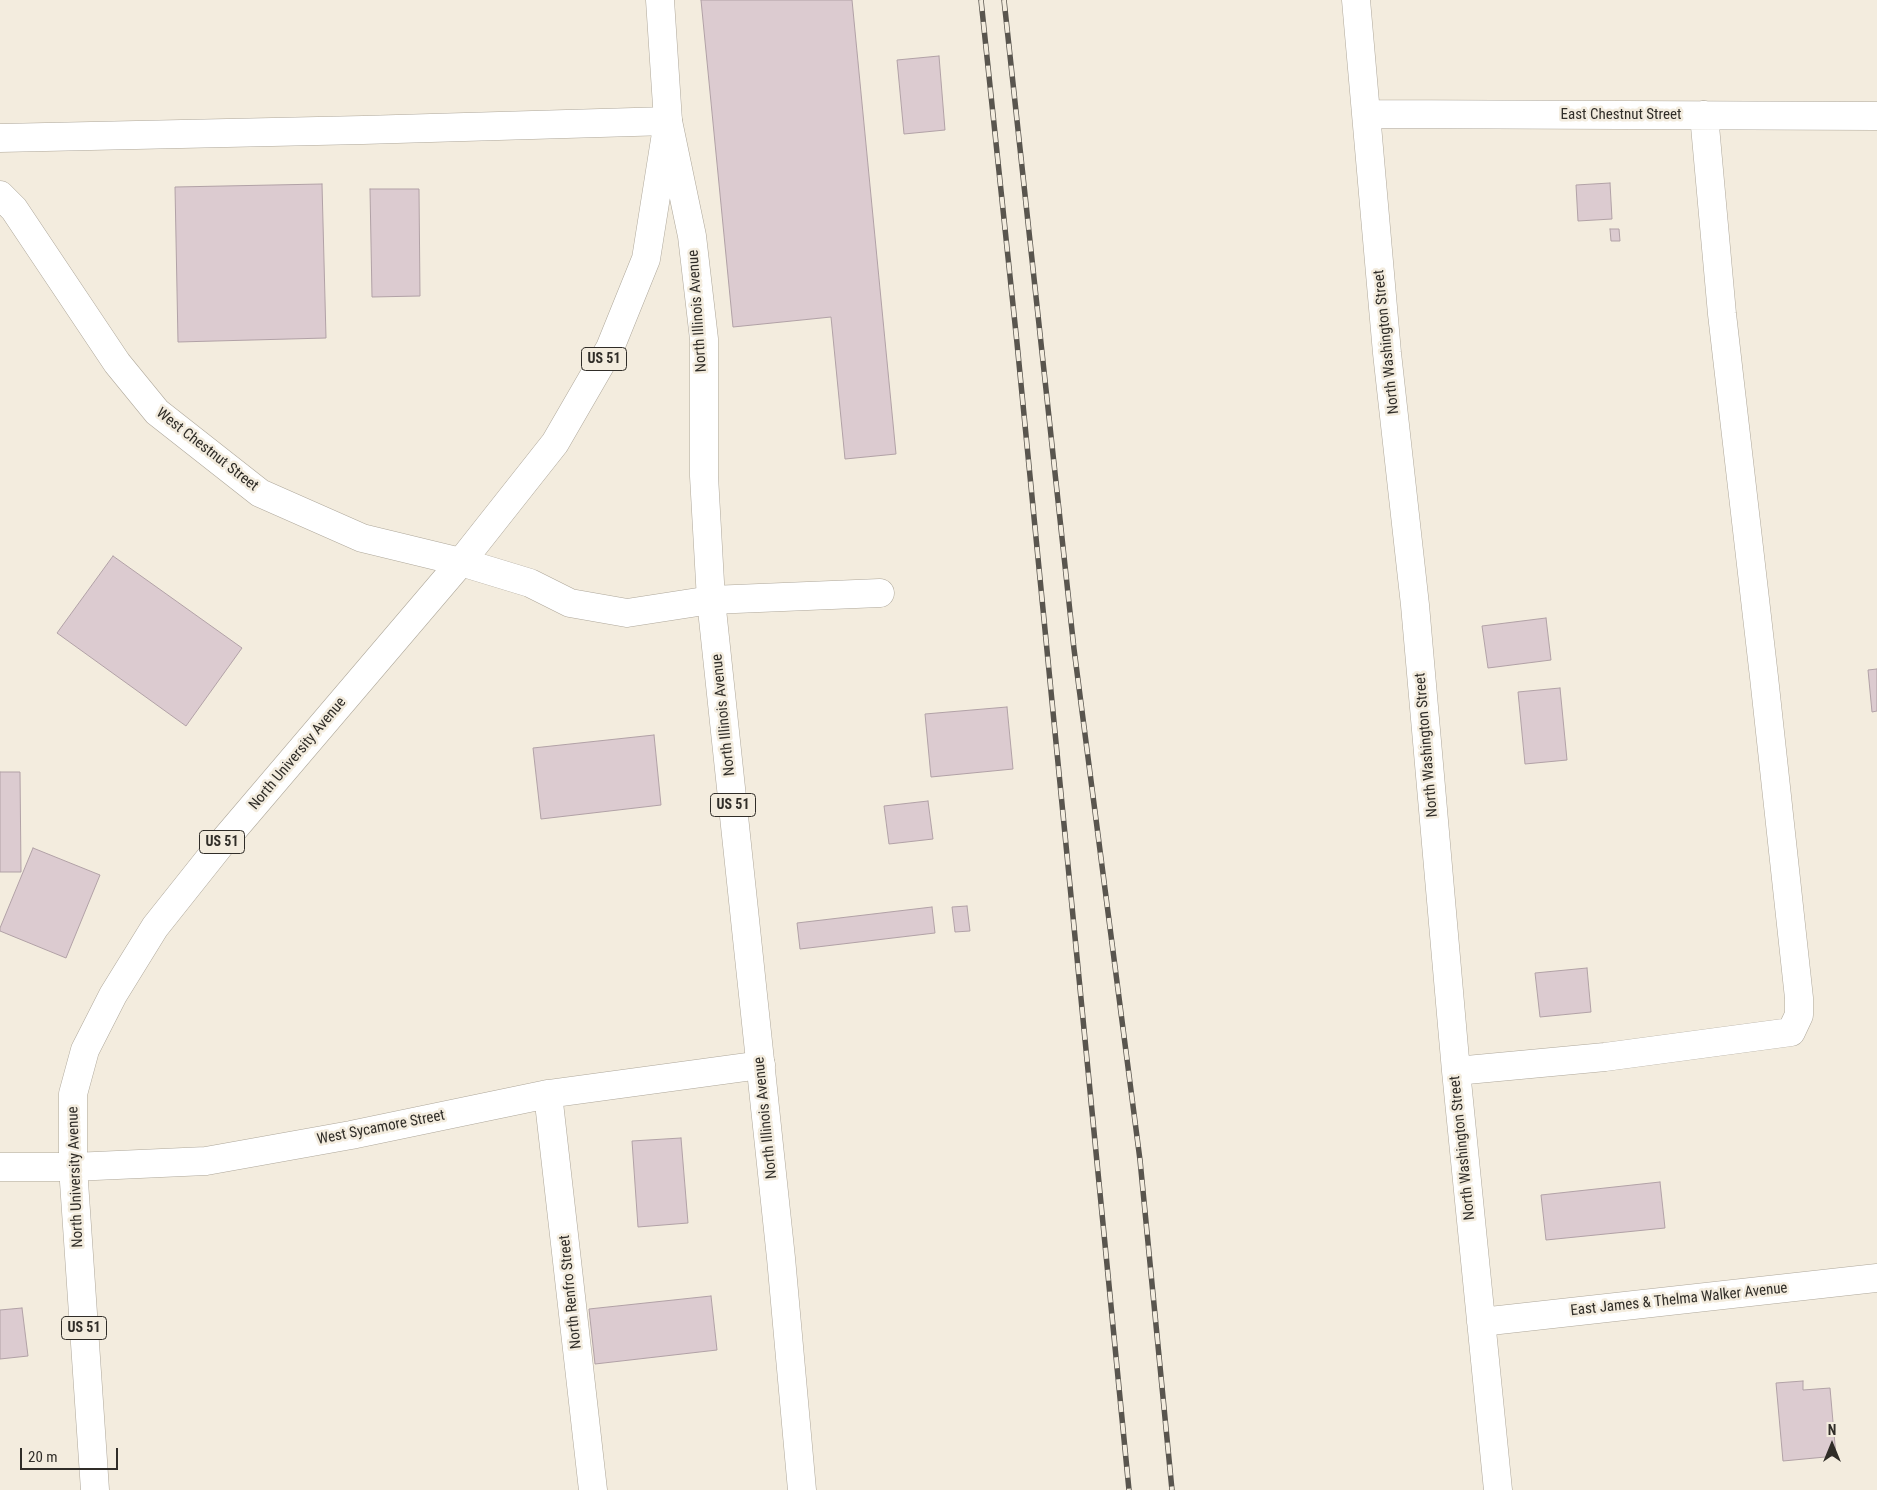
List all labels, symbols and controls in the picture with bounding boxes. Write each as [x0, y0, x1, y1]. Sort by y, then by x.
street label: East Chestnut Street [1561, 106, 1681, 124]
street label: North Illinois Avenue [685, 249, 711, 373]
street label: North Washington Street [1370, 269, 1404, 415]
road number: US 51 [582, 348, 626, 370]
street label: West Chestnut Street [152, 405, 262, 495]
street label: North Illinois Avenue [709, 653, 739, 777]
street label: North Washington Street [1412, 672, 1442, 818]
street label: North University Avenue [246, 694, 350, 814]
road number: US 51 [710, 794, 756, 816]
road number: US 51 [200, 830, 244, 854]
street label: North Illinois Avenue [751, 1056, 781, 1180]
street label: North Washington Street [1446, 1075, 1480, 1221]
street label: North University Avenue [65, 1106, 87, 1248]
street label: West Sycamore Street [316, 1107, 446, 1149]
street label: North Renfro Street [556, 1234, 586, 1350]
street label: East James & Thelma Walker Avenue [1570, 1280, 1788, 1320]
road number: US 51 [62, 1316, 106, 1340]
north arrow [1807, 1420, 1857, 1470]
text: N [1828, 1422, 1836, 1438]
scale bar [22, 1438, 120, 1470]
text: 20 m [28, 1448, 58, 1466]

